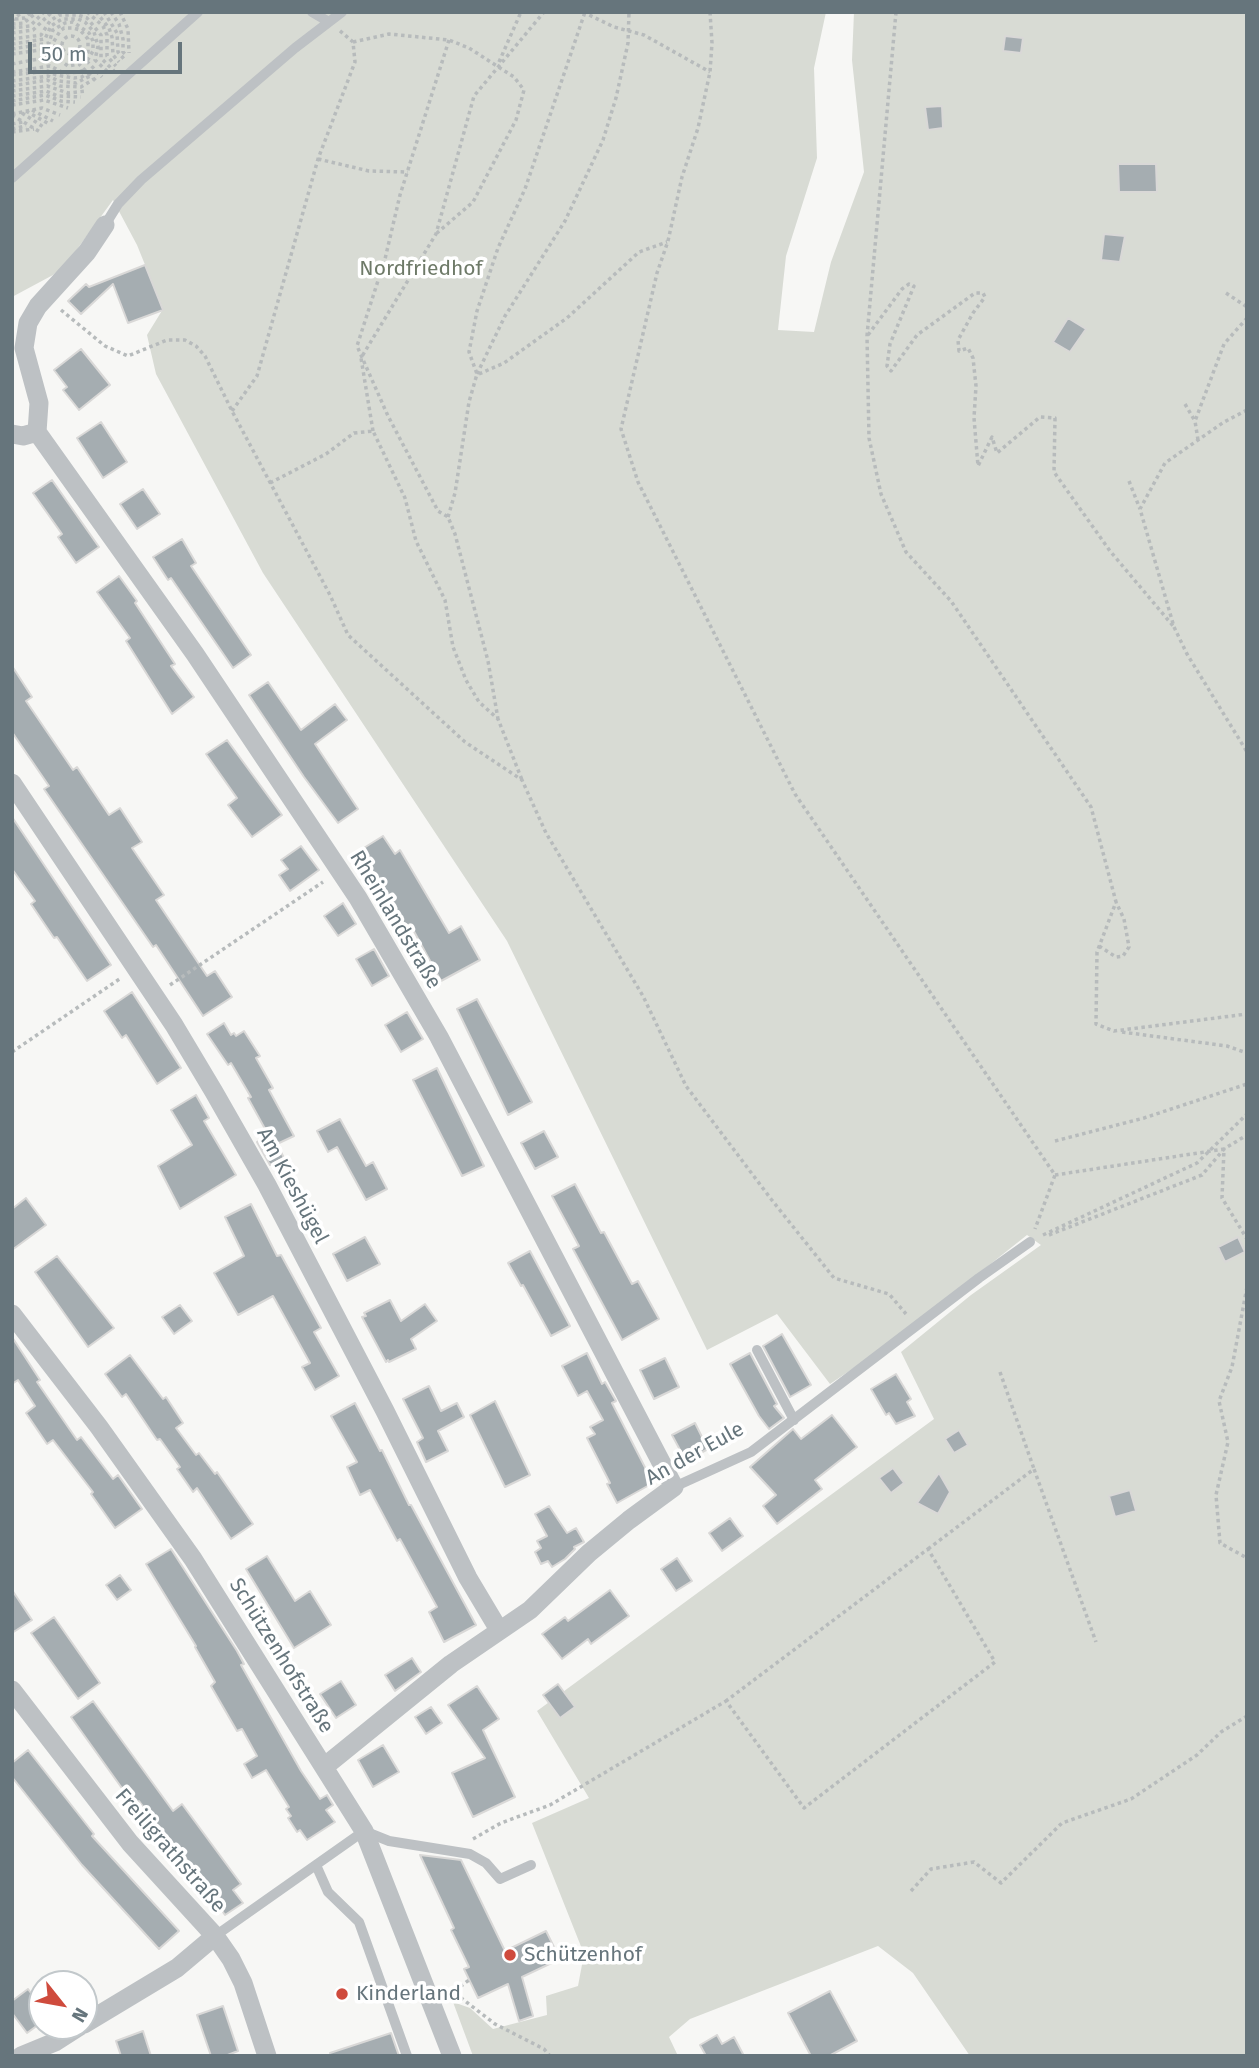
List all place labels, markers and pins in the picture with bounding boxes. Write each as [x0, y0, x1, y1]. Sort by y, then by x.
place label: Schützenhof [524, 1942, 642, 1968]
marker: Schützenhof [502, 1947, 518, 1963]
place label: Kinderland [356, 1981, 461, 2007]
marker: Kinderland [334, 1986, 350, 2002]

